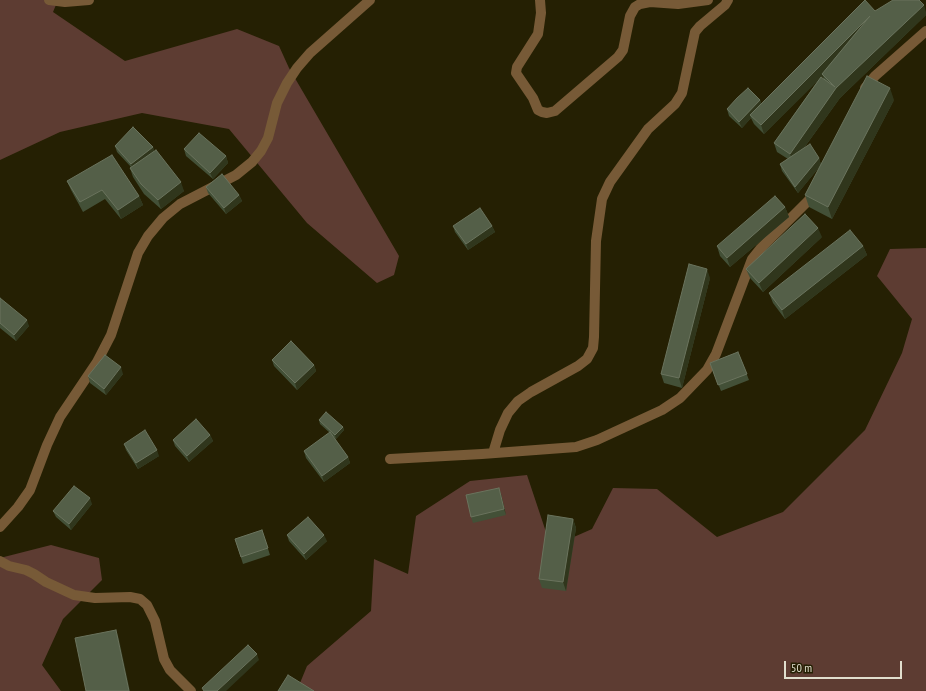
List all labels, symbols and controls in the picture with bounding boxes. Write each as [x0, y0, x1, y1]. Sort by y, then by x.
scale bar [786, 653, 904, 679]
text: 50 m [791, 660, 812, 675]

